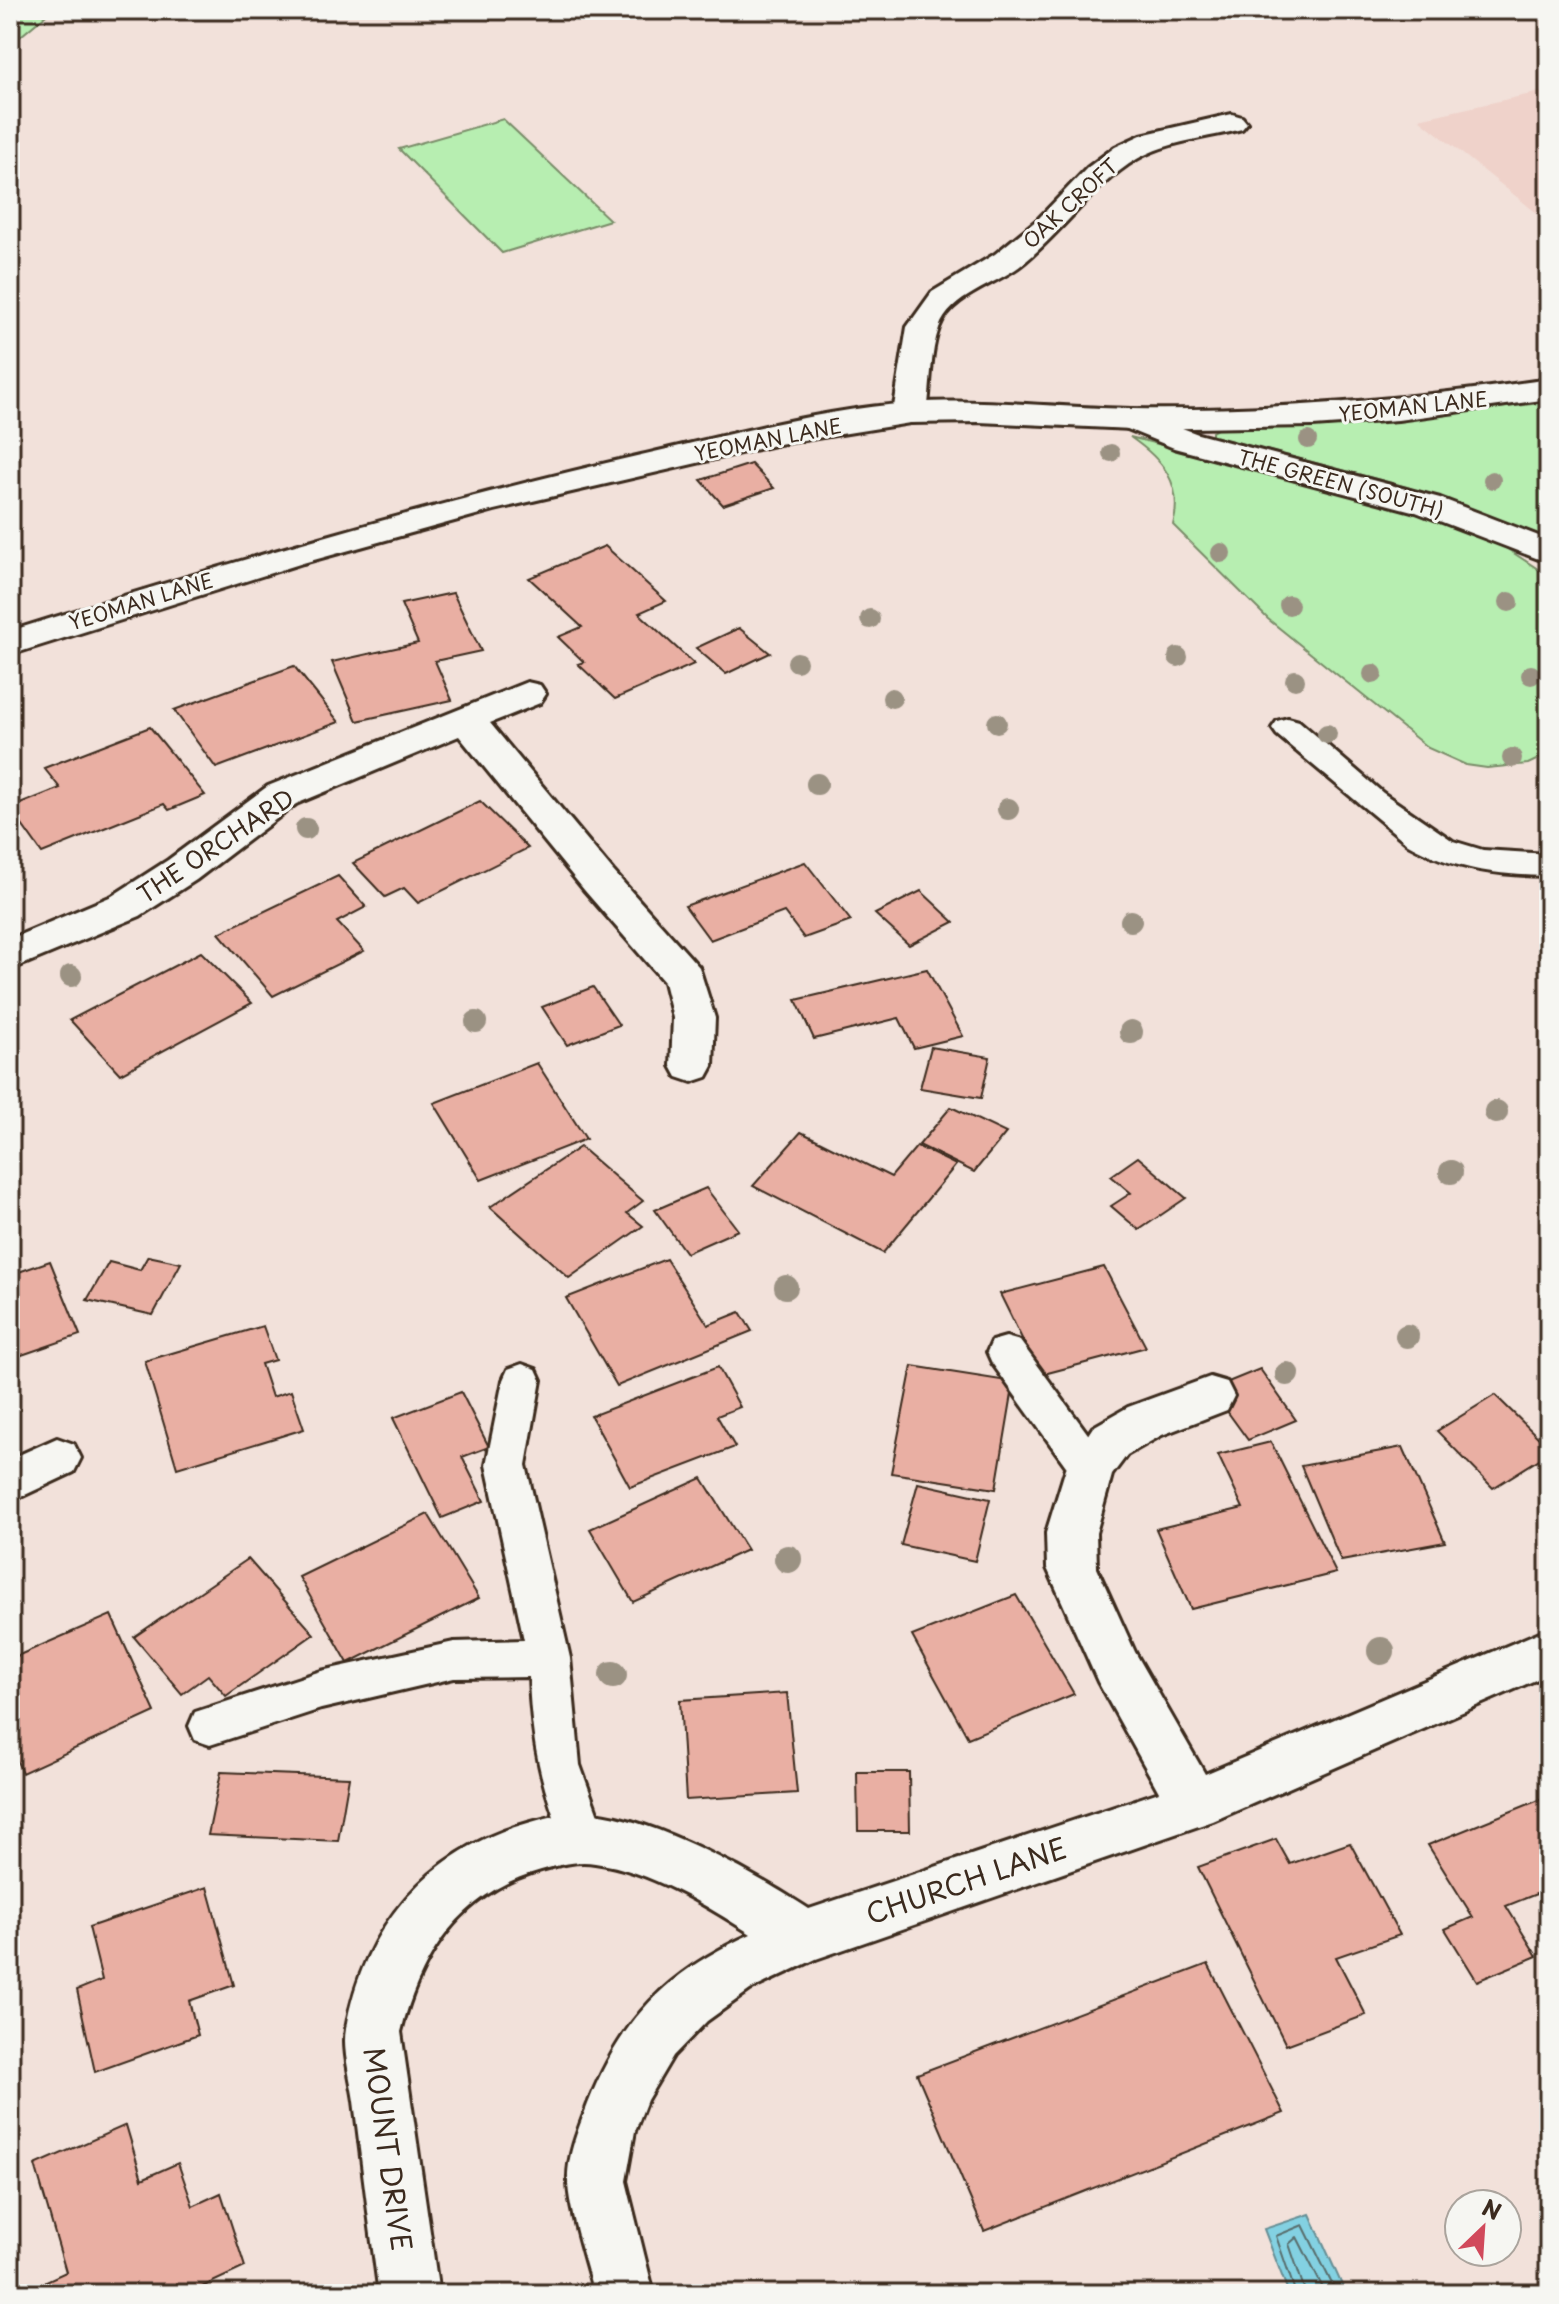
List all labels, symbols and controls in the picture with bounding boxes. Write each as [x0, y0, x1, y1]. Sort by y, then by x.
street label: OAK CROFT [1016, 151, 1125, 255]
street label: YEOMAN LANE [1337, 383, 1489, 429]
street label: YEOMAN LANE [692, 410, 844, 468]
street label: THE GREEN (SOUTH) [1235, 441, 1447, 525]
street label: YEOMAN LANE [65, 565, 217, 637]
street label: THE ORCHARD [129, 779, 301, 911]
street label: CHURCH LANE [860, 1825, 1072, 1935]
street label: MOUNT DRIVE [353, 2044, 425, 2254]
north arrow [1443, 2188, 1523, 2268]
text: N [1477, 2190, 1507, 2227]

